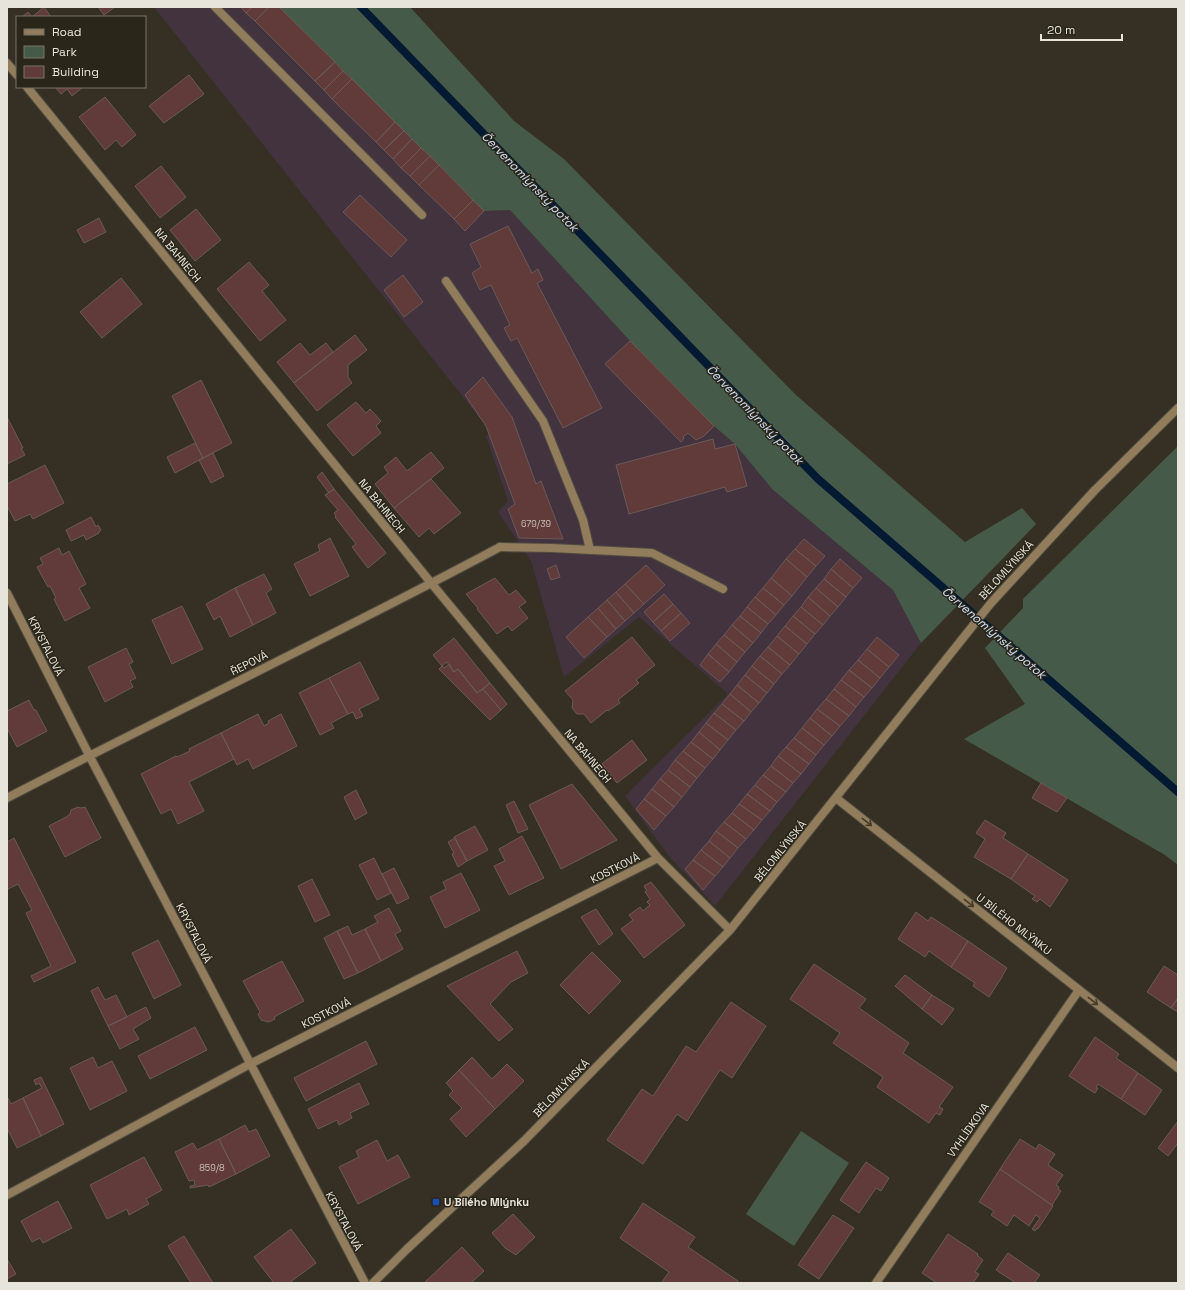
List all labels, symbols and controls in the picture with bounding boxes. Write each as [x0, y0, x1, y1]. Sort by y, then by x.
legend [16, 16, 146, 88]
scale bar [1041, 16, 1122, 42]
text: 20 m [1047, 22, 1075, 38]
text: Road [52, 24, 81, 40]
text: Park [52, 44, 77, 60]
text: Building [52, 64, 99, 80]
water label: Červenomlýnský potok [478, 129, 583, 236]
street label: NA BAHNECH [152, 225, 204, 285]
water label: Červenomlýnský potok [703, 362, 808, 469]
street label: NA BAHNECH [356, 476, 408, 536]
house number: 679/39 [521, 518, 551, 530]
street label: BĚLOMLÝNSKÁ [976, 537, 1036, 603]
water label: Červenomlýnský potok [939, 583, 1050, 684]
street label: KRYSTALOVÁ [25, 614, 67, 678]
street label: ŘEPOVÁ [228, 648, 270, 678]
street label: NA BAHNECH [561, 726, 615, 786]
street label: BĚLOMLÝNSKÁ [751, 817, 809, 885]
one-way arrow [861, 818, 872, 826]
street label: KOSTKOVÁ [588, 850, 642, 886]
street label: U BÍLÉHO MLÝNKU [973, 890, 1055, 958]
one-way arrow [963, 898, 974, 907]
street label: KRYSTALOVÁ [173, 901, 215, 965]
street label: KOSTKOVÁ [299, 995, 353, 1031]
one-way arrow [1087, 996, 1098, 1005]
street label: BĚLOMLÝNSKÁ [530, 1056, 592, 1120]
street label: VYHLÍDKOVA [944, 1100, 992, 1160]
house number: 859/8 [199, 1162, 225, 1174]
street label: KRYSTALOVÁ [323, 1189, 366, 1253]
place label: U Bílého Mlýnku [444, 1195, 529, 1209]
marker: U Bílého Mlýnku [431, 1197, 441, 1207]

